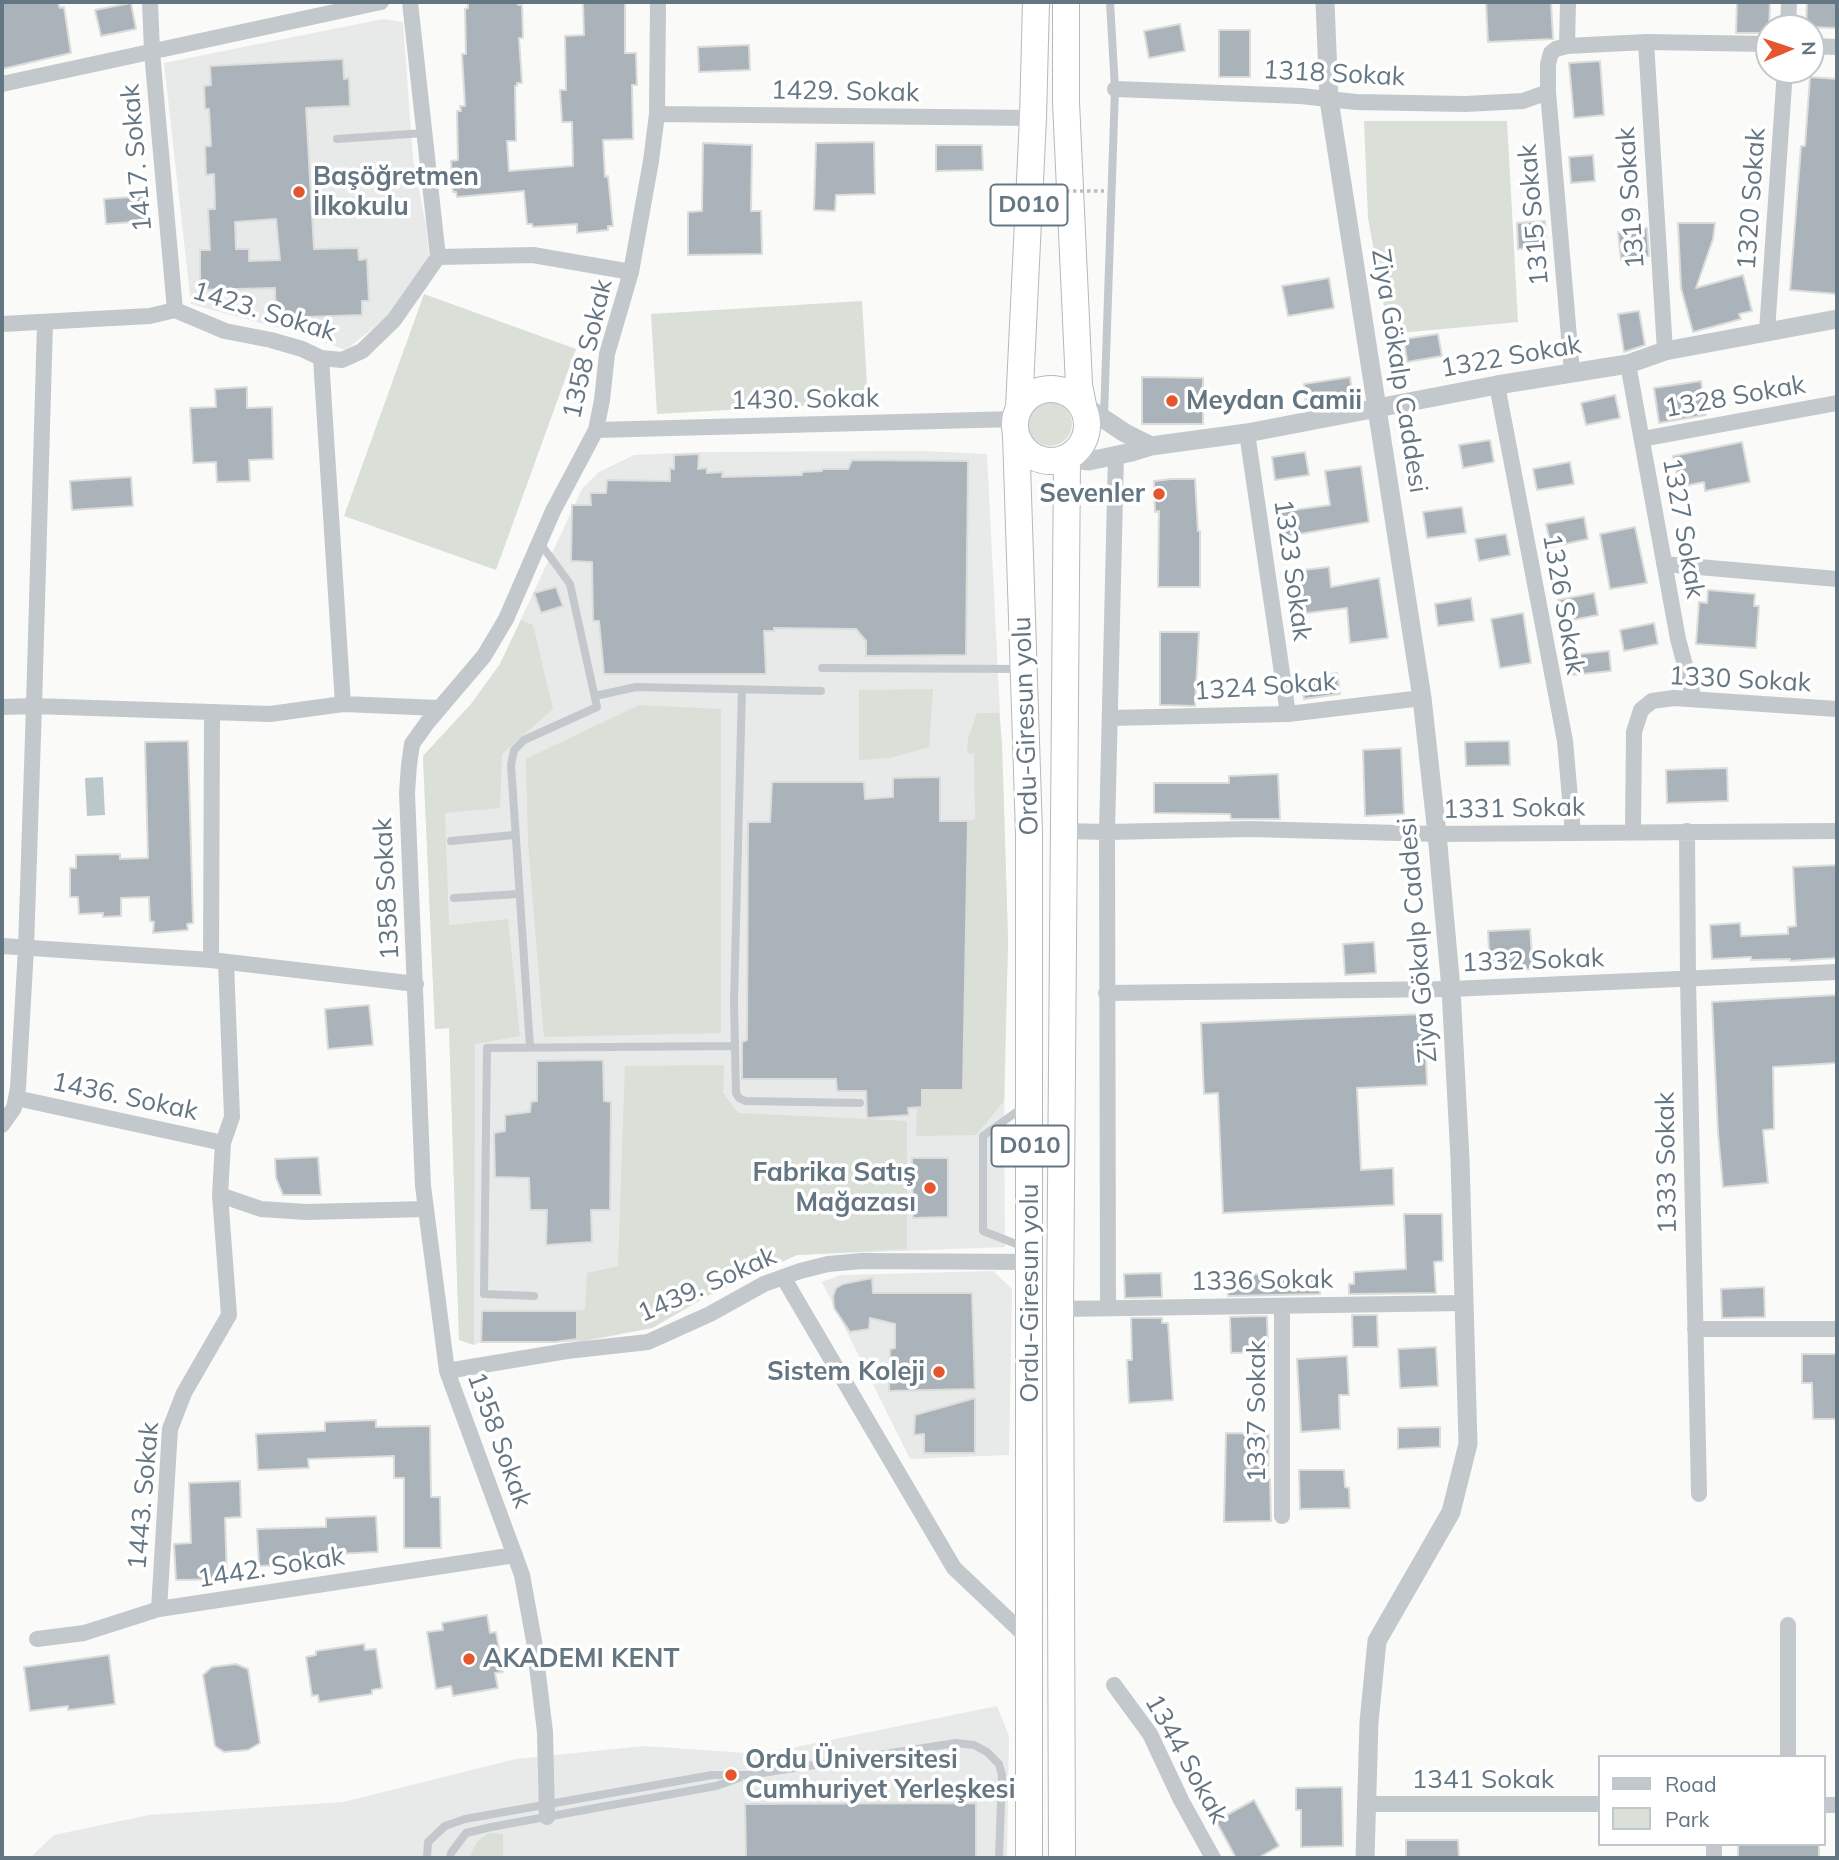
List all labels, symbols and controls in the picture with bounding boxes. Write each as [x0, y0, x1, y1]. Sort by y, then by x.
north arrow [1755, 14, 1825, 84]
text: N [1797, 41, 1821, 56]
street label: 1318 Sokak [1262, 55, 1406, 93]
street label: 1429. Sokak [771, 75, 919, 109]
street label: 1417. Sokak [115, 83, 159, 233]
street label: 1319 Sokak [1610, 126, 1652, 270]
street label: 1320 Sokak [1731, 127, 1773, 271]
street label: 1315 Sokak [1512, 143, 1556, 287]
place label: Başöğretmen İlkokulu [313, 161, 479, 222]
marker: Başöğretmen İlkokulu [291, 184, 307, 200]
road number: D010 [990, 184, 1068, 226]
street label: Ziya Gökalp Caddesi [1364, 247, 1434, 495]
street label: 1423. Sokak [188, 275, 340, 349]
street label: 1358 Sokak [557, 276, 619, 422]
street label: 1322 Sokak [1438, 329, 1584, 385]
street label: 1328 Sokak [1662, 369, 1808, 425]
street label: 1430. Sokak [731, 383, 879, 417]
place label: Meydan Camii [1186, 385, 1362, 417]
marker: Meydan Camii [1164, 393, 1180, 409]
street label: 1327 Sokak [1655, 455, 1711, 601]
place label: Sevenler [1039, 478, 1145, 510]
marker: Sevenler [1151, 486, 1167, 502]
street label: 1323 Sokak [1267, 497, 1317, 643]
street label: 1326 Sokak [1535, 531, 1591, 677]
street label: Ordu-Giresun yolu [1007, 616, 1045, 836]
street label: 1330 Sokak [1668, 661, 1812, 699]
street label: 1324 Sokak [1193, 666, 1337, 708]
street label: 1331 Sokak [1442, 792, 1586, 826]
street label: Ziya Gökalp Caddesi [1392, 816, 1444, 1064]
street label: 1358 Sokak [368, 817, 406, 961]
street label: 1332 Sokak [1461, 943, 1605, 979]
street label: 1436. Sokak [49, 1066, 201, 1128]
street label: 1333 Sokak [1650, 1091, 1684, 1235]
road number: D010 [992, 1126, 1068, 1166]
place label: Fabrika Satış Mağazası [752, 1157, 916, 1218]
marker: Fabrika Satış Mağazası [922, 1180, 938, 1196]
street label: Ordu-Giresun yolu [1014, 1183, 1046, 1403]
street label: 1439. Sokak [633, 1241, 781, 1329]
street label: 1336 Sokak [1190, 1264, 1334, 1298]
street label: 1337 Sokak [1241, 1340, 1273, 1482]
place label: Sistem Koleji [767, 1356, 925, 1388]
marker: Sistem Koleji [931, 1364, 947, 1380]
street label: 1358 Sokak [460, 1368, 538, 1512]
street label: 1443. Sokak [122, 1421, 166, 1571]
street label: 1442. Sokak [195, 1541, 347, 1595]
place label: AKADEMI KENT [483, 1643, 680, 1675]
marker: AKADEMI KENT [461, 1651, 477, 1667]
street label: 1344 Sokak [1138, 1689, 1234, 1829]
place label: Ordu Üniversitesi Cumhuriyet Yerleşkesi [745, 1744, 1015, 1806]
legend [1598, 1755, 1825, 1846]
street label: 1341 Sokak [1412, 1764, 1554, 1796]
marker: Ordu Üniversitesi Cumhuriyet Yerleşkesi [723, 1767, 739, 1783]
text: Road [1665, 1771, 1716, 1797]
text: Park [1665, 1806, 1709, 1832]

